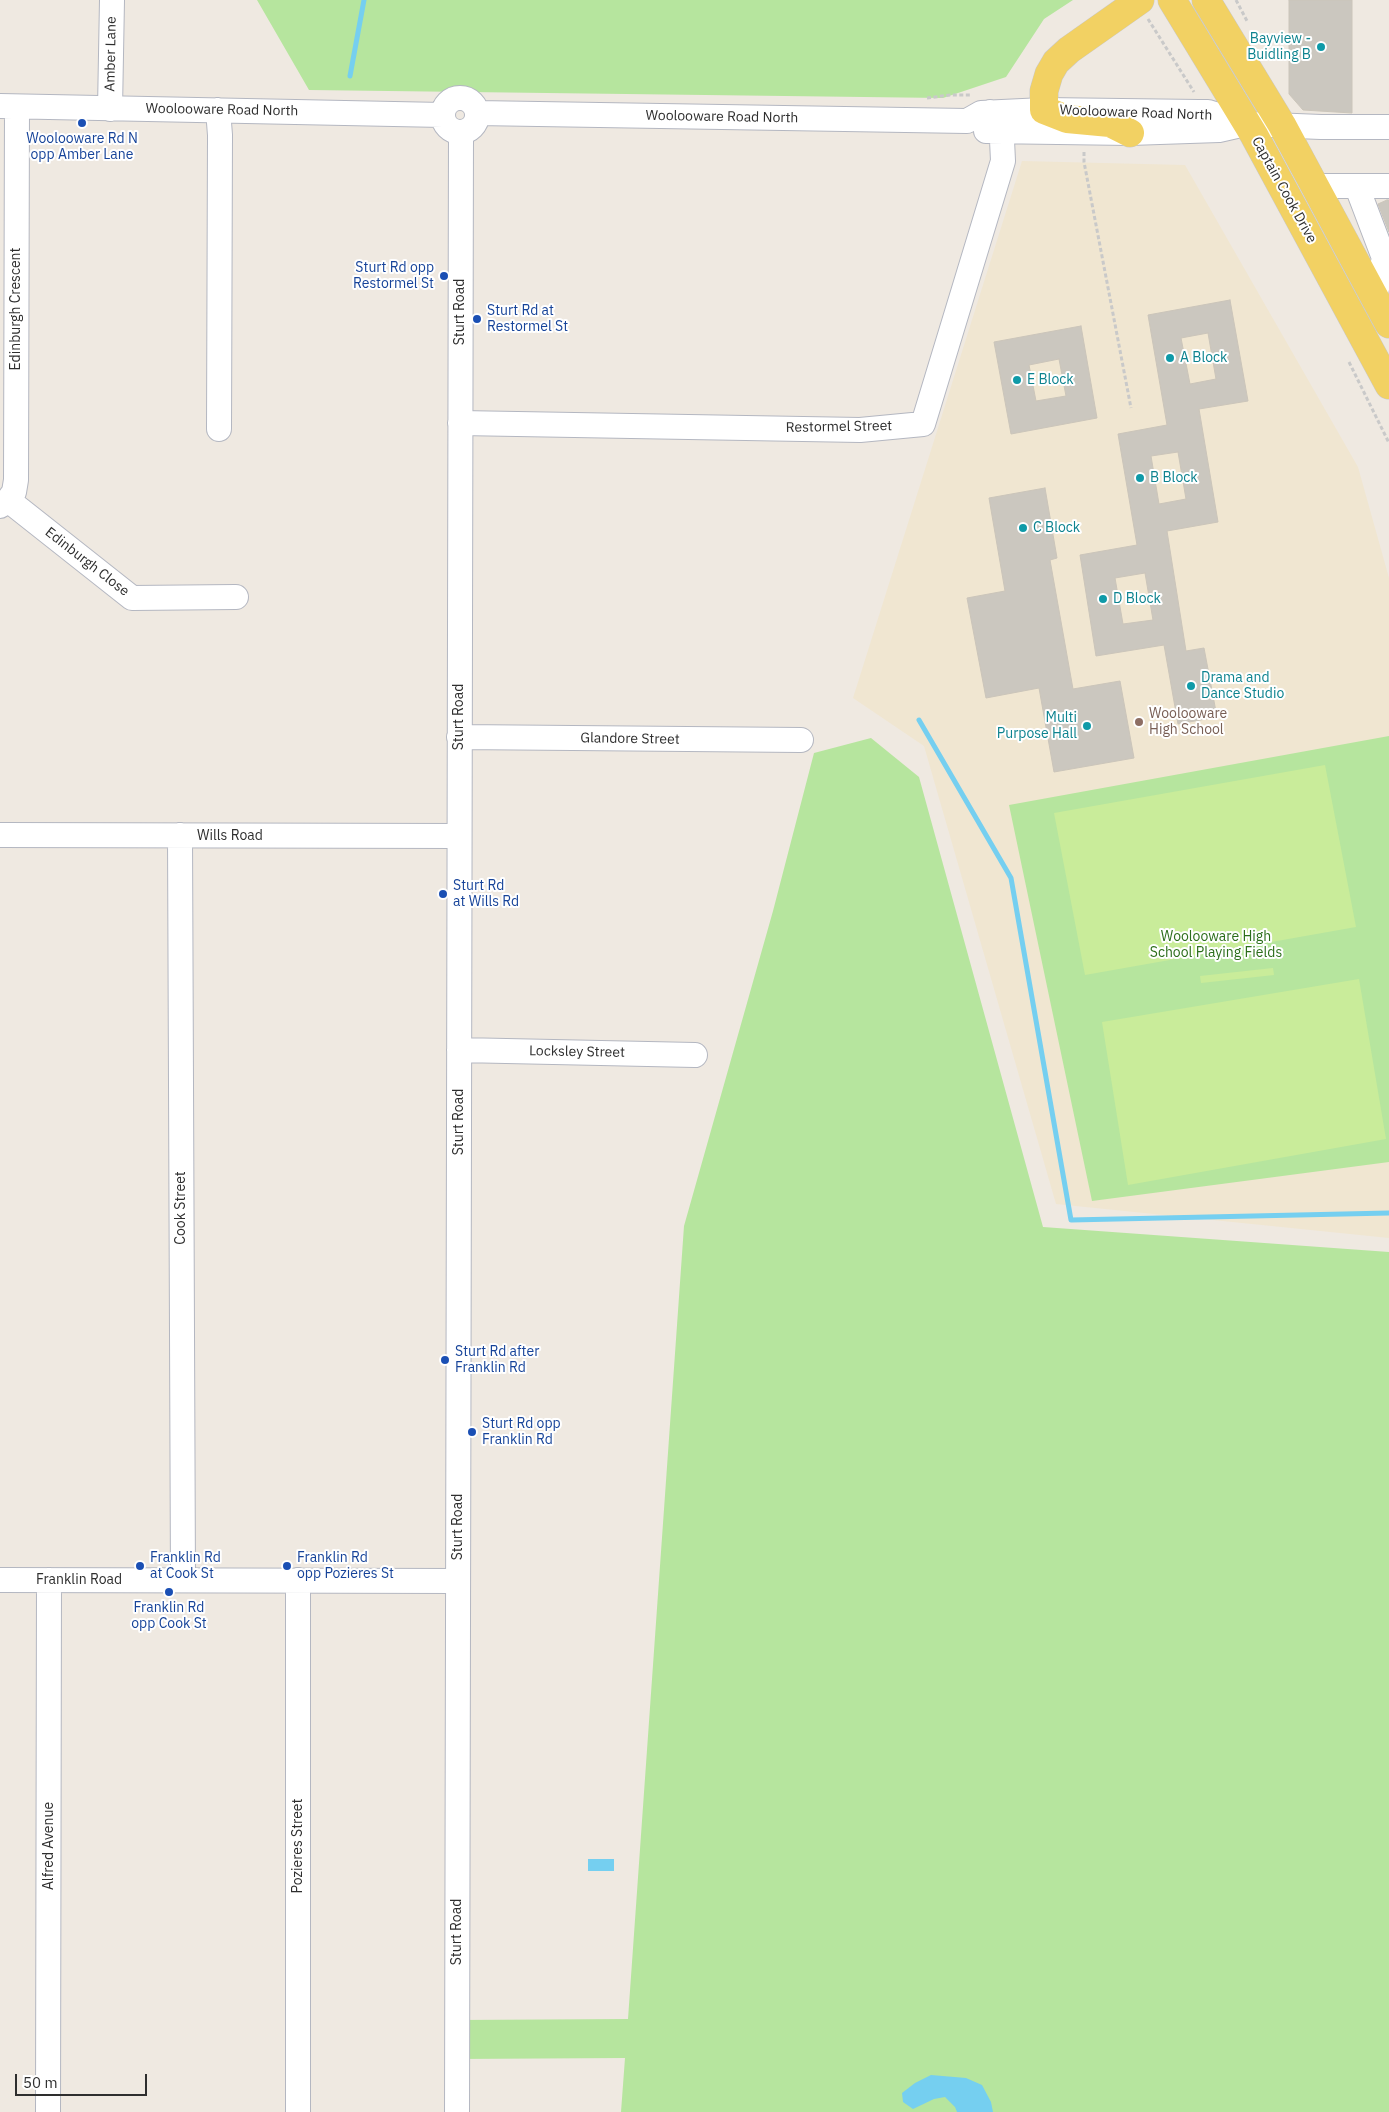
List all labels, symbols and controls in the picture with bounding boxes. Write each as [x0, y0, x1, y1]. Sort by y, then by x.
street label: Amber Lane [102, 16, 120, 92]
place label: Bayview - Buidling B [1247, 31, 1311, 64]
marker: Bayview - Buidling B [1315, 41, 1327, 53]
street label: Woolooware Road North [145, 100, 299, 120]
street label: Woolooware Road North [1059, 102, 1213, 124]
street label: Woolooware Road North [645, 107, 799, 127]
marker: Woolooware Rd N opp Amber Lane [76, 117, 88, 129]
place label: Woolooware Rd N opp Amber Lane [26, 131, 138, 164]
street label: Captain Cook Drive [1248, 134, 1320, 246]
street label: Edinburgh Crescent [8, 248, 24, 370]
place label: Sturt Rd opp Restormel St [353, 260, 434, 292]
marker: Sturt Rd opp Restormel St [438, 270, 450, 282]
street label: Sturt Road [452, 279, 468, 345]
place label: Sturt Rd at Restormel St [487, 303, 568, 336]
marker: Sturt Rd at Restormel St [471, 313, 483, 325]
place label: A Block [1180, 350, 1227, 366]
marker: A Block [1164, 352, 1176, 364]
place label: E Block [1027, 372, 1074, 388]
marker: E Block [1011, 374, 1023, 386]
street label: Restormel Street [786, 418, 892, 436]
place label: B Block [1150, 470, 1198, 486]
marker: B Block [1134, 472, 1146, 484]
place label: C Block [1033, 520, 1080, 536]
marker: C Block [1017, 522, 1029, 534]
street label: Edinburgh Close [42, 524, 132, 600]
place label: D Block [1113, 591, 1161, 607]
marker: D Block [1097, 593, 1109, 605]
place label: Drama and Dance Studio [1201, 670, 1284, 702]
marker: Drama and Dance Studio [1185, 680, 1197, 692]
street label: Sturt Road [451, 684, 467, 750]
place label: Woolooware High School [1149, 706, 1227, 739]
place label: Multi Purpose Hall [997, 710, 1077, 742]
marker: Woolooware High School [1133, 716, 1145, 728]
marker: Multi Purpose Hall [1081, 720, 1093, 732]
street label: Glandore Street [580, 730, 680, 748]
street label: Wills Road [197, 828, 263, 844]
place label: Sturt Rd at Wills Rd [453, 878, 519, 910]
marker: Sturt Rd at Wills Rd [437, 888, 449, 900]
park label: Woolooware High School Playing Fields [1150, 929, 1282, 962]
street label: Locksley Street [529, 1043, 625, 1061]
street label: Sturt Road [451, 1089, 467, 1155]
street label: Cook Street [173, 1171, 189, 1245]
place label: Sturt Rd after Franklin Rd [455, 1344, 539, 1376]
marker: Sturt Rd after Franklin Rd [439, 1354, 451, 1366]
place label: Sturt Rd opp Franklin Rd [482, 1416, 561, 1448]
marker: Sturt Rd opp Franklin Rd [466, 1426, 478, 1438]
street label: Sturt Road [450, 1494, 466, 1560]
place label: Franklin Rd at Cook St [150, 1550, 221, 1582]
place label: Franklin Rd opp Pozieres St [297, 1550, 394, 1582]
marker: Franklin Rd at Cook St [134, 1560, 146, 1572]
marker: Franklin Rd opp Pozieres St [281, 1560, 293, 1572]
street label: Franklin Road [36, 1572, 122, 1588]
marker: Franklin Rd opp Cook St [163, 1586, 175, 1598]
place label: Franklin Rd opp Cook St [131, 1600, 207, 1632]
street label: Pozieres Street [290, 1799, 306, 1893]
street label: Alfred Avenue [41, 1802, 57, 1890]
street label: Sturt Road [449, 1899, 465, 1965]
scale bar [18, 2064, 150, 2096]
text: 50 m [23, 2073, 58, 2092]

